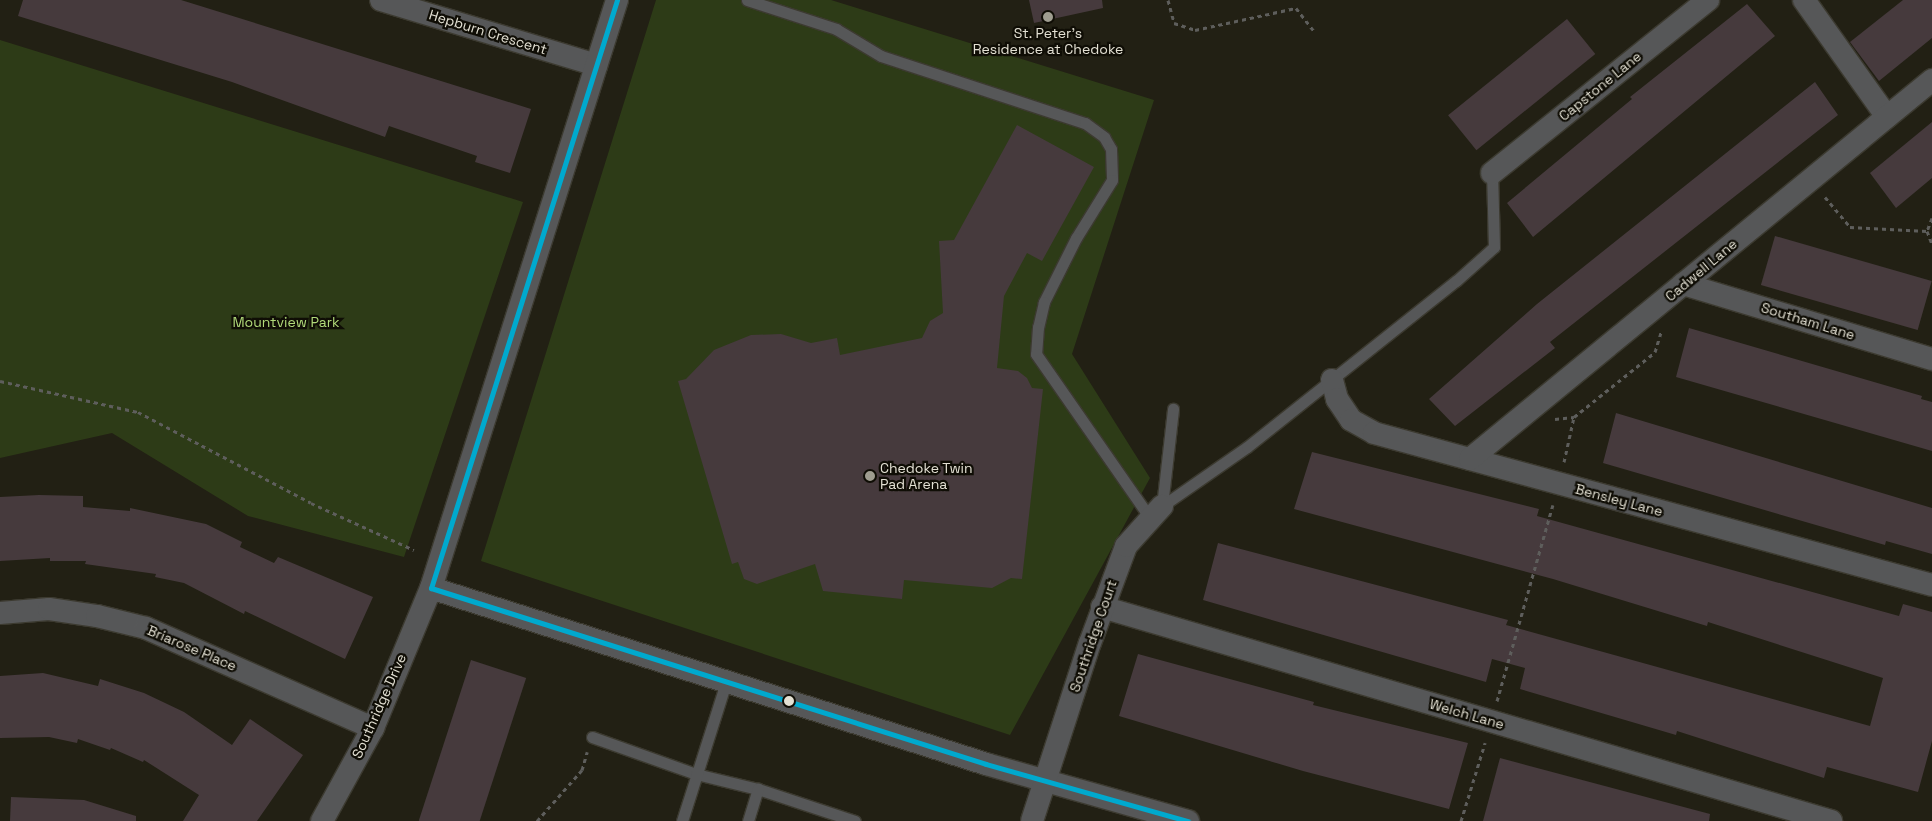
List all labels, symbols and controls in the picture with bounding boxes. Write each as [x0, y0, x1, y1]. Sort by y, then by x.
street label: Hepburn Crescent [427, 6, 549, 58]
marker: St. Peter's Residence at Chedoke [1042, 11, 1054, 23]
place label: St. Peter's Residence at Chedoke [973, 25, 1123, 58]
street label: Capstone Lane [1555, 48, 1645, 124]
street label: Cadwell Lane [1662, 235, 1740, 305]
street label: Southam Lane [1759, 299, 1857, 343]
park label: Mountview Park [232, 314, 340, 330]
place label: Chedoke Twin Pad Arena [880, 460, 973, 492]
marker: Chedoke Twin Pad Arena [864, 470, 876, 482]
street label: Bensley Lane [1573, 480, 1665, 520]
street label: Southridge Court [1066, 578, 1120, 694]
street label: Briarose Place [145, 622, 239, 674]
street label: Southridge Drive [348, 651, 410, 761]
street label: Welch Lane [1428, 695, 1506, 733]
unlabelled marker [784, 696, 794, 706]

